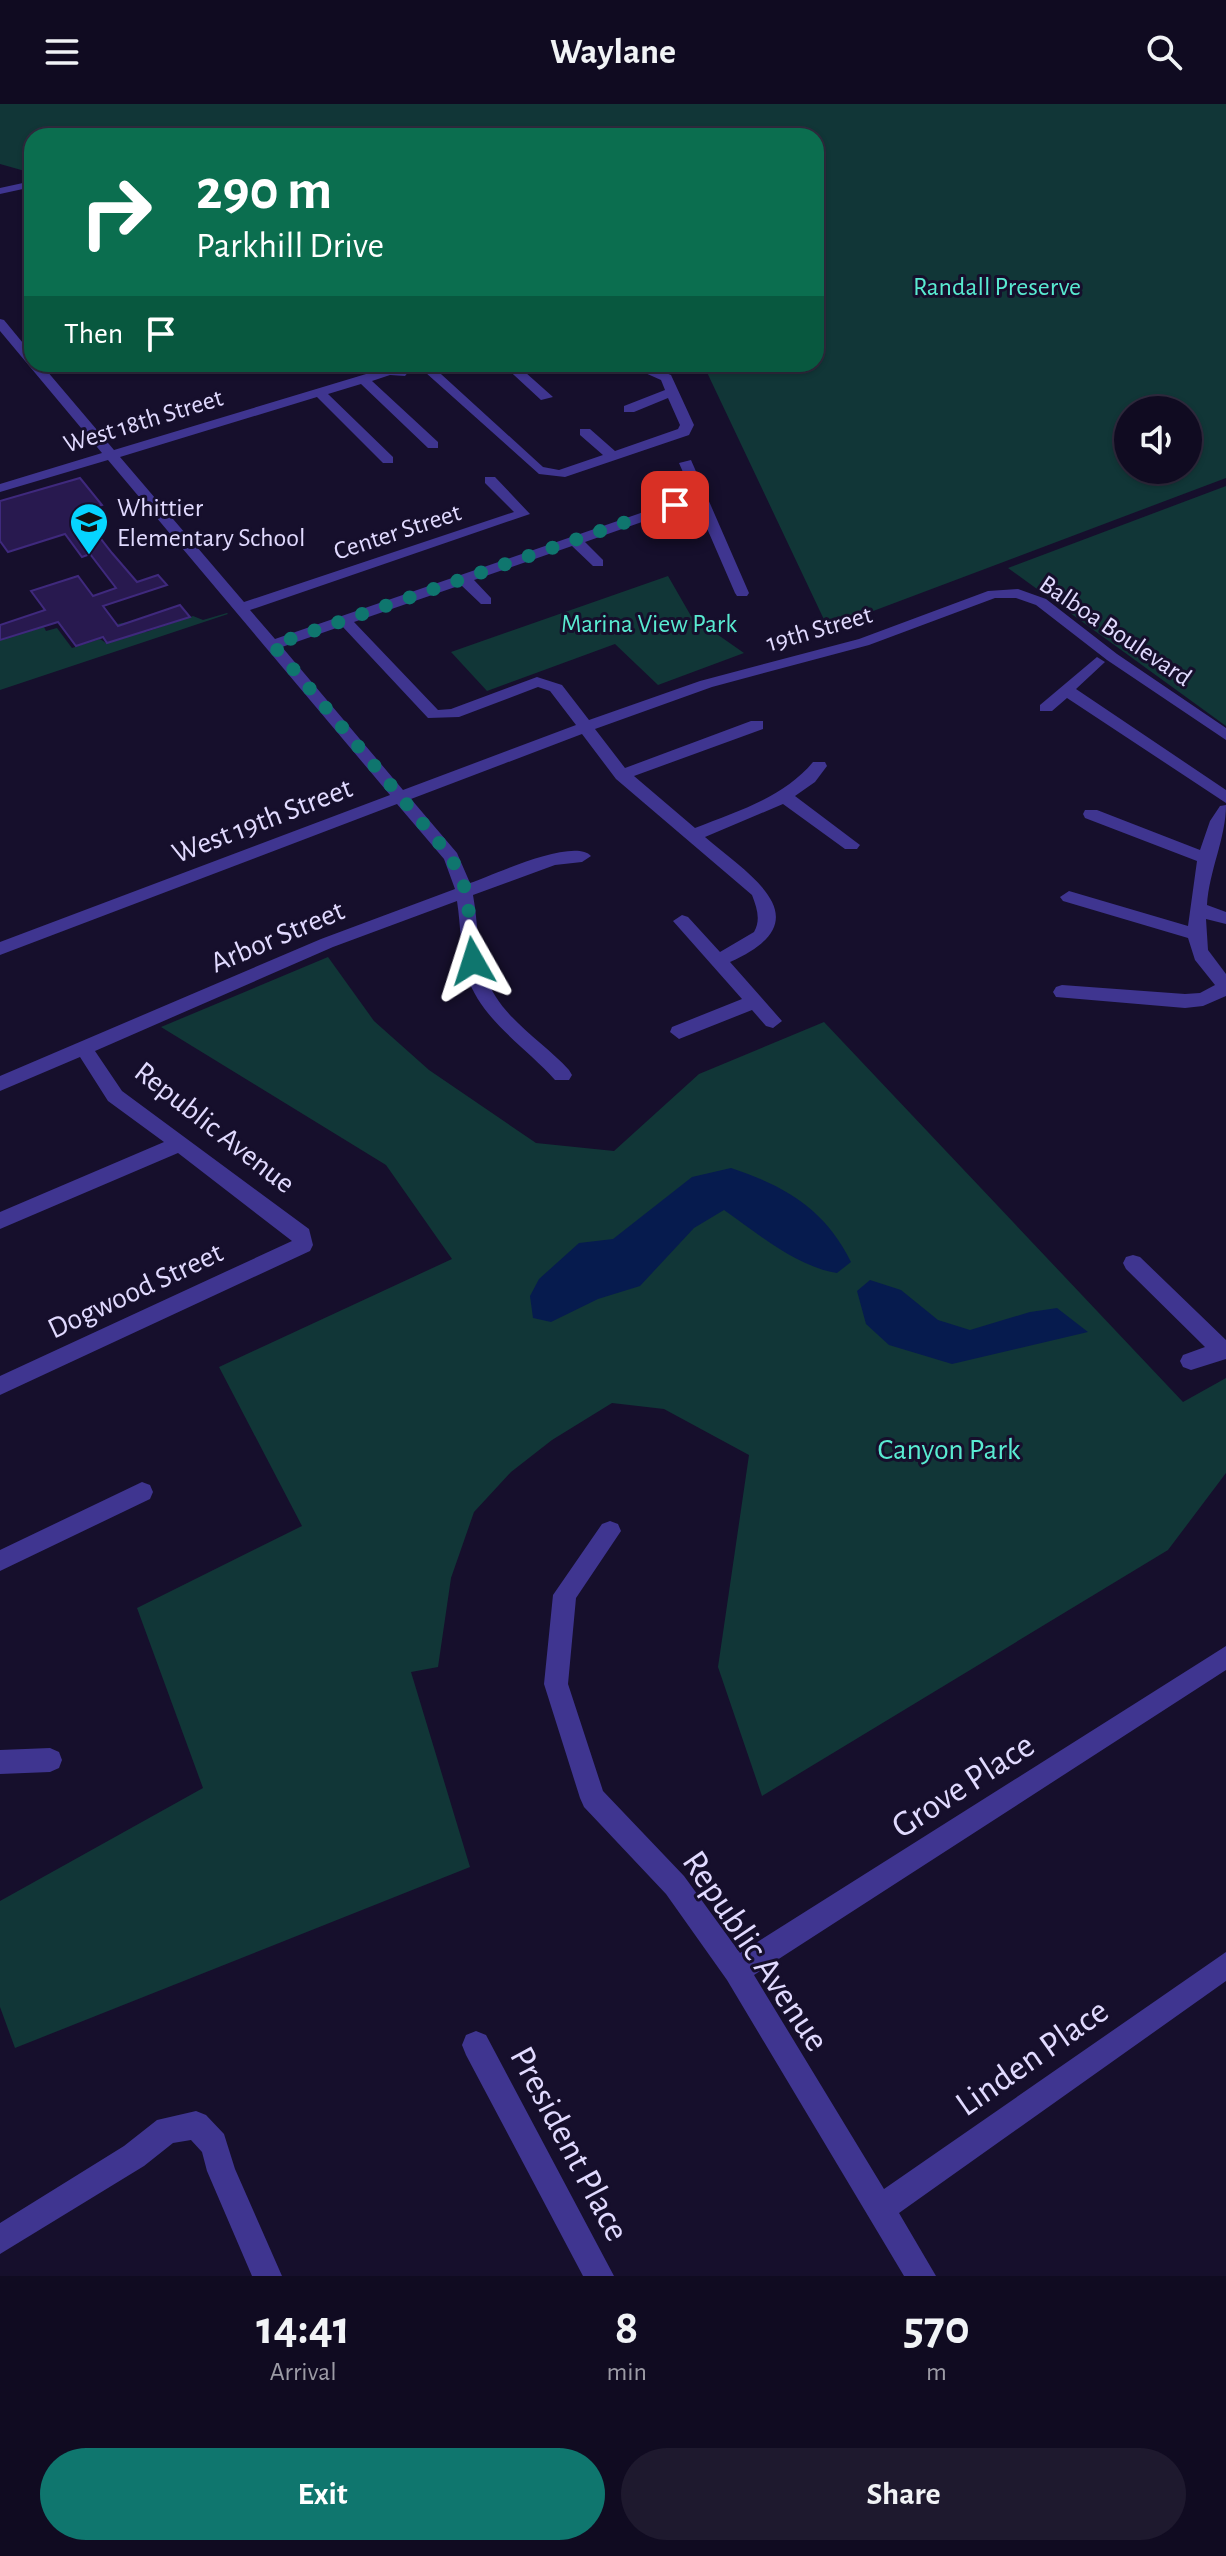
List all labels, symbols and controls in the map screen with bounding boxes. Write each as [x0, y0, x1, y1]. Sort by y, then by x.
icon: menu [40, 30, 84, 74]
icon: search [1142, 30, 1186, 74]
text: Waylane [550, 34, 676, 70]
icon: right [64, 160, 168, 264]
text: 290 m [196, 163, 332, 219]
text: Parkhill Drive [196, 228, 384, 264]
park label: Randall Preserve [913, 274, 1081, 300]
icon: arrive [139, 312, 183, 356]
text: Then [64, 319, 123, 349]
street label: West 18th Street [61, 384, 226, 457]
map controls [1114, 396, 1202, 484]
button: sound [1114, 396, 1202, 484]
pin [641, 471, 709, 539]
icon: arrive [653, 483, 697, 527]
place label: Whittier Elementary School [117, 495, 306, 551]
street label: Center Street [330, 499, 464, 565]
school or university icon: Whittier Elementary School [68, 501, 110, 556]
street label: Balboa Boulevard [1035, 571, 1196, 691]
street label: 19th Street [764, 602, 875, 656]
park label: Marina View Park [561, 611, 737, 637]
street label: West 19th Street [168, 773, 357, 869]
street label: Arbor Street [206, 895, 349, 978]
position arrow [431, 919, 515, 1003]
street label: Republic Avenue [129, 1056, 300, 1199]
street label: Dogwood Street [43, 1237, 228, 1344]
park label: Canyon Park [877, 1435, 1021, 1465]
street label: Grove Place [886, 1727, 1041, 1845]
street label: Republic Avenue [675, 1845, 835, 2058]
street label: Linden Place [949, 1992, 1115, 2123]
street label: President Place [503, 2041, 635, 2247]
text: 14:41 [256, 2305, 350, 2353]
text: 8 [615, 2305, 639, 2353]
text: 570 [903, 2305, 970, 2353]
text: Arrival [270, 2359, 337, 2385]
text: min [606, 2359, 647, 2385]
text: m [926, 2359, 947, 2385]
button: Exit [40, 2448, 605, 2540]
button: Share [621, 2448, 1186, 2540]

